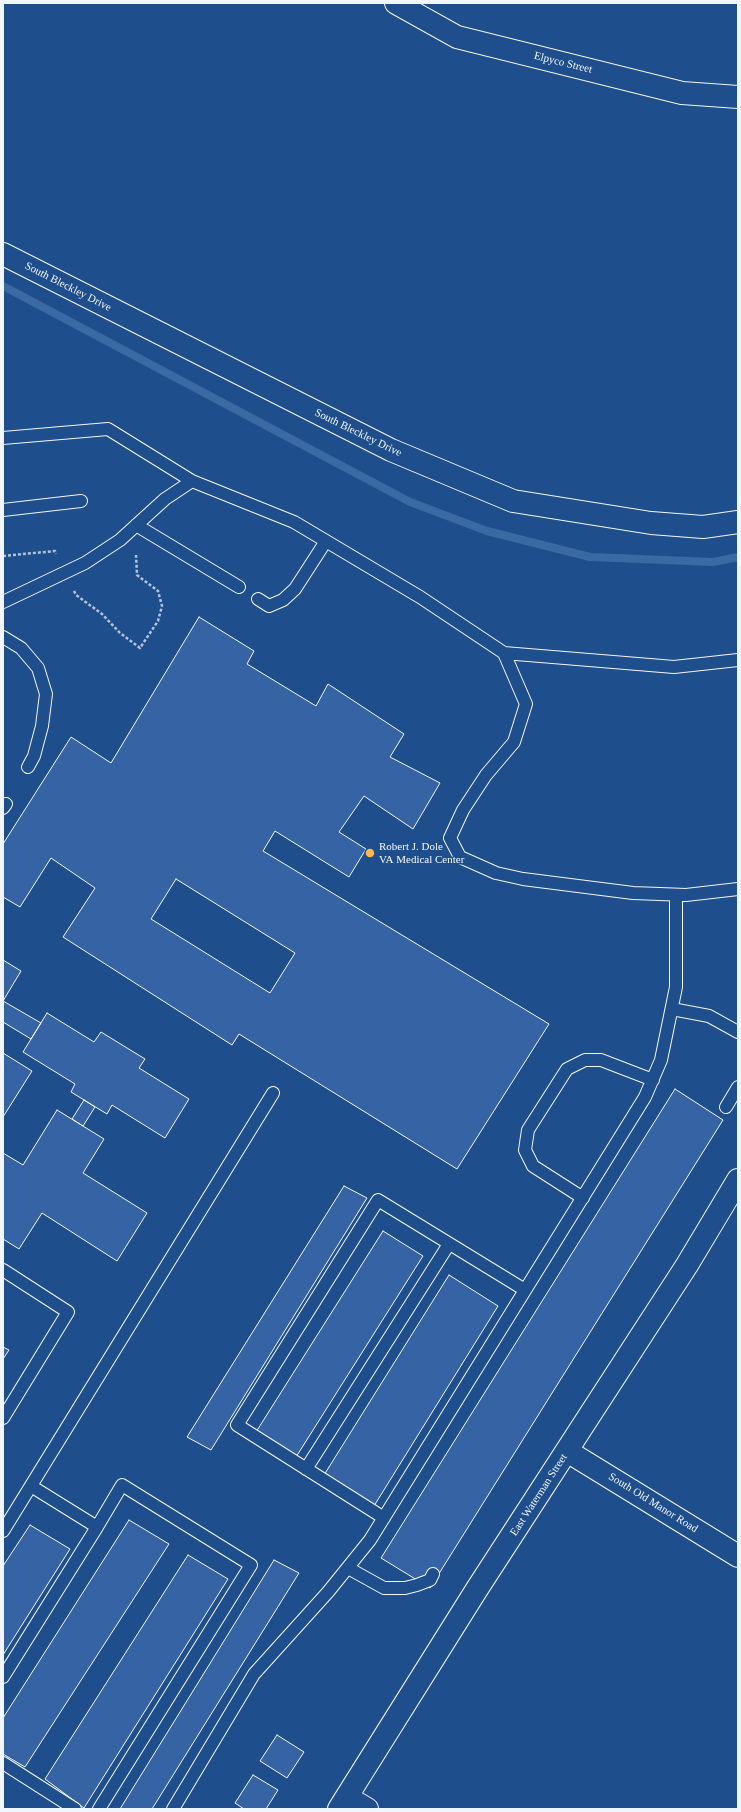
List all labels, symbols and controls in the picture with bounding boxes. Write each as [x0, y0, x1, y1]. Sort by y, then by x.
street label: Elpyco Street [533, 49, 593, 77]
street label: South Bleckley Drive [23, 259, 113, 315]
street label: South Bleckley Drive [312, 406, 404, 460]
place label: Robert J. Dole VA Medical Center [379, 840, 464, 866]
marker: Robert J. Dole VA Medical Center [364, 847, 376, 859]
street label: East Waterman Street [508, 1452, 570, 1538]
street label: South Old Manor Road [606, 1470, 700, 1536]

